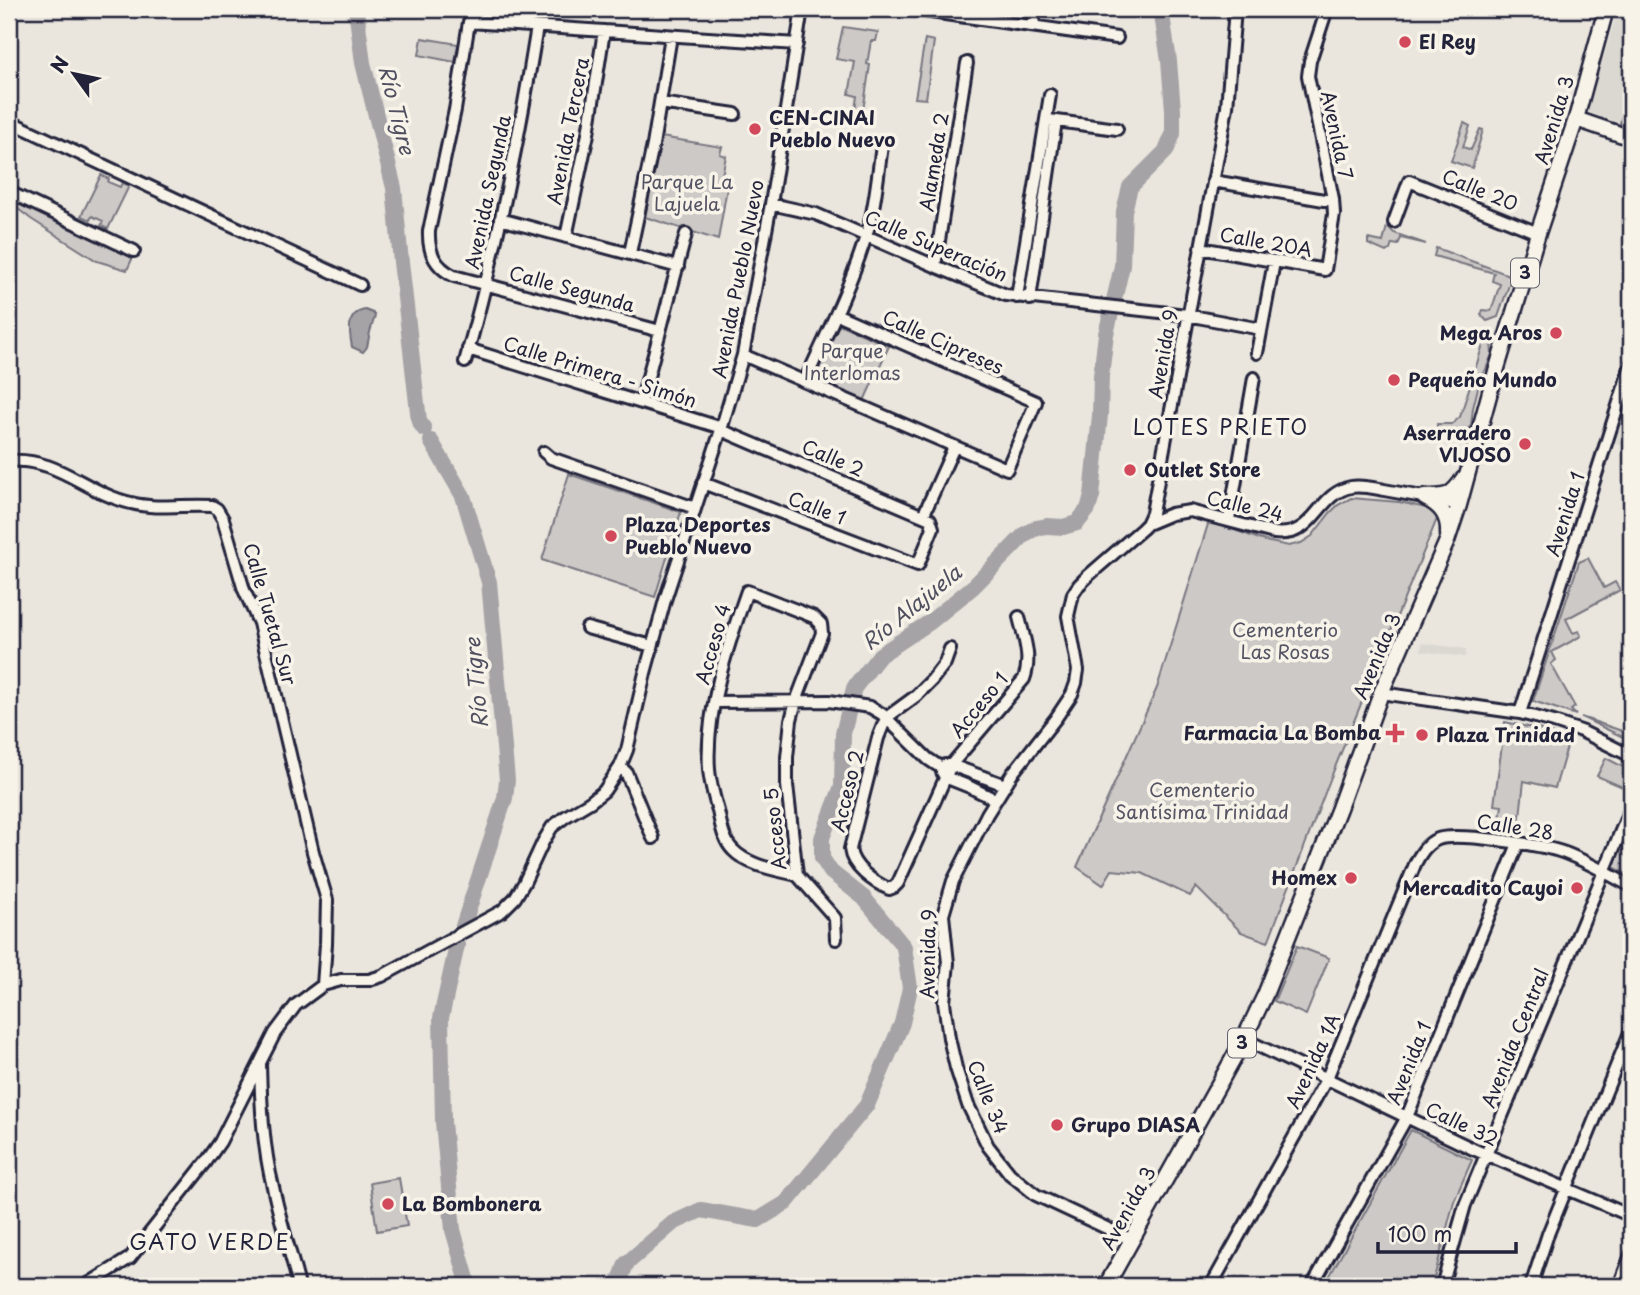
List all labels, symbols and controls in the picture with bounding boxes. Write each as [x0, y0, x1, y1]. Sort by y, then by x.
place label: El Rey [1419, 27, 1476, 55]
marker: El Rey [1397, 34, 1413, 50]
north arrow [38, 38, 108, 108]
text: N [43, 50, 75, 78]
street label: Avenida Tercera [539, 54, 595, 207]
water label: Río Tigre [371, 62, 425, 159]
street label: Avenida 3 [1526, 72, 1580, 168]
street label: Avenida 7 [1315, 88, 1361, 182]
place label: CEN-CINAI Pueblo Nuevo [769, 103, 895, 153]
street label: Alameda 2 [911, 110, 955, 213]
street label: Avenida Segunda [457, 112, 517, 272]
marker: CEN-CINAI Pueblo Nuevo [747, 121, 763, 137]
street label: Calle 20 [1438, 161, 1522, 217]
park label: Parque La Lajuela [641, 167, 733, 217]
street label: Avenida Pueblo Nuevo [704, 177, 770, 380]
street label: Calle Superación [861, 202, 1012, 288]
street label: Calle 20A [1218, 219, 1315, 263]
street label: Calle Segunda [506, 258, 639, 318]
road number: 3 [1511, 258, 1539, 288]
street label: Calle Cipreses [878, 302, 1009, 380]
street label: Avenida 9 [1140, 307, 1184, 401]
place label: Mega Aros [1440, 318, 1542, 346]
marker: Mega Aros [1548, 325, 1564, 341]
street label: Calle Primera - Simón [500, 328, 700, 414]
park label: Parque Interlomas [804, 336, 901, 386]
place label: Pequeño Mundo [1408, 365, 1557, 393]
marker: Pequeño Mundo [1386, 372, 1402, 388]
district label: LOTES PRIETO [1133, 410, 1309, 442]
place label: Aserradero VIJOSO [1402, 418, 1511, 468]
street label: Calle 2 [798, 431, 869, 483]
marker: Aserradero VIJOSO [1517, 436, 1533, 452]
place label: Outlet Store [1144, 455, 1261, 483]
marker: Outlet Store [1122, 462, 1138, 478]
street label: Avenida 1 [1537, 468, 1591, 560]
street label: Calle 1 [784, 483, 850, 531]
street label: Calle 24 [1204, 483, 1286, 527]
place label: Plaza Deportes Pueblo Nuevo [625, 510, 771, 560]
marker: Plaza Deportes Pueblo Nuevo [603, 528, 619, 544]
street label: Calle Tuetal Sur [237, 539, 305, 688]
water label: Río Alajuela [854, 556, 968, 657]
street label: Acceso 4 [687, 600, 737, 687]
street label: Avenida 3 [1345, 608, 1407, 703]
park label: Cementerio Las Rosas [1232, 615, 1338, 665]
water label: Río Tigre [455, 635, 495, 730]
street label: Acceso 1 [943, 666, 1014, 743]
place label: Farmacia La Bomba [1184, 718, 1381, 746]
place label: Plaza Trinidad [1436, 720, 1575, 748]
marker: Farmacia La Bomba [1387, 725, 1403, 741]
marker: Plaza Trinidad [1414, 727, 1430, 743]
street label: Acceso 2 [822, 747, 870, 835]
park label: Cementerio Santísima Trinidad [1115, 775, 1289, 825]
street label: Acceso 5 [756, 786, 792, 872]
street label: Calle 28 [1475, 806, 1556, 846]
place label: Homex [1271, 863, 1337, 891]
marker: Homex [1343, 870, 1359, 886]
place label: Mercadito Cayoi [1402, 873, 1563, 901]
marker: Mercadito Cayoi [1569, 880, 1585, 896]
street label: Avenida 9 [912, 909, 942, 999]
street label: Avenida Central [1473, 964, 1555, 1111]
street label: Avenida 1A [1278, 1008, 1346, 1113]
street label: Avenida 1 [1379, 1017, 1437, 1108]
road number: 3 [1228, 1028, 1256, 1058]
street label: Calle 34 [961, 1056, 1016, 1138]
street label: Calle 32 [1421, 1094, 1504, 1152]
place label: Grupo DIASA [1071, 1110, 1200, 1138]
marker: Grupo DIASA [1049, 1117, 1065, 1133]
street label: Avenida 3 [1093, 1161, 1162, 1254]
place label: La Bombonera [402, 1189, 542, 1217]
marker: La Bombonera [380, 1196, 396, 1212]
scale bar [1378, 1211, 1516, 1255]
text: 100 m [1388, 1217, 1452, 1249]
district label: GATO VERDE [129, 1225, 291, 1257]

